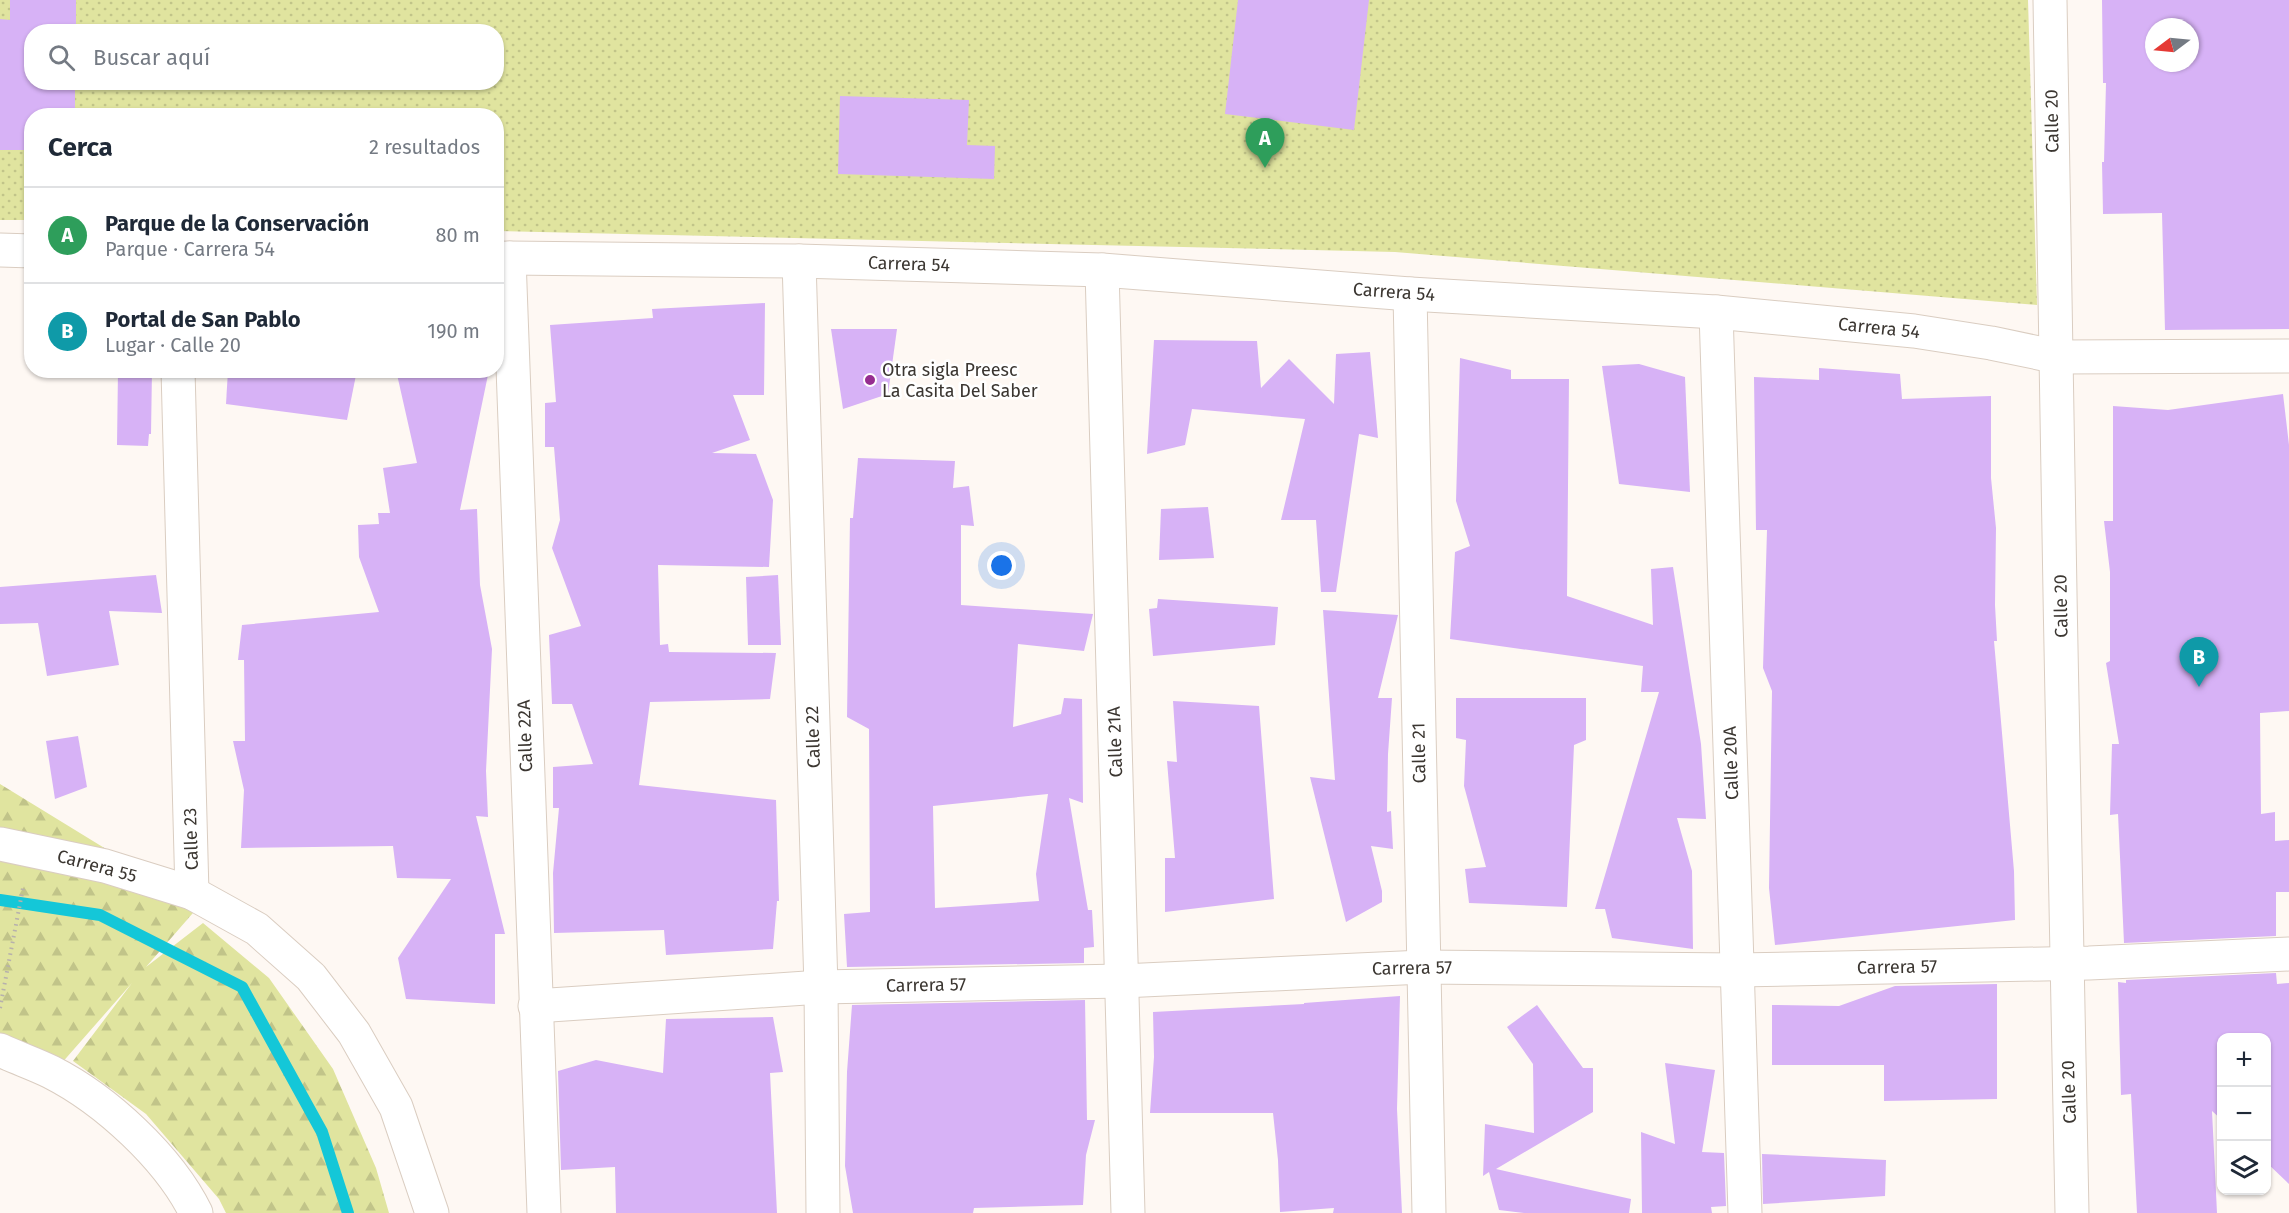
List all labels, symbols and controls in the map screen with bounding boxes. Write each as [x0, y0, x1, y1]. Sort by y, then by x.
north arrow [2145, 18, 2199, 72]
search box [24, 24, 504, 90]
icon: search [45, 41, 78, 74]
text: Buscar aquí [93, 44, 210, 71]
street label: Calle 20 [2040, 89, 2064, 153]
pin: A [1246, 118, 1284, 168]
text: Cerca [48, 132, 113, 163]
text: 2 resultados [369, 135, 480, 159]
text: Parque de la Conservación [105, 210, 369, 237]
text: A [62, 223, 73, 247]
text: 80 m [435, 223, 480, 247]
text: Parque · Carrera 54 [105, 237, 275, 261]
street label: Carrera 54 [867, 252, 951, 276]
street label: Carrera 54 [1352, 278, 1436, 306]
text: Portal de San Pablo [105, 306, 301, 333]
street label: Carrera 54 [1837, 313, 1922, 343]
text: B [61, 319, 74, 343]
text: 190 m [427, 319, 480, 343]
text: Lugar · Calle 20 [105, 333, 241, 357]
place label: Otra sigla Preesc La Casita Del Saber [882, 359, 1038, 402]
marker: Otra sigla Preesc La Casita Del Saber [863, 373, 877, 387]
your location [987, 551, 1016, 580]
street label: Calle 20 [2049, 574, 2073, 638]
pin: B [2180, 638, 2218, 687]
street label: Calle 22A [513, 699, 537, 773]
street label: Calle 22 [801, 705, 825, 769]
street label: Calle 21A [1103, 705, 1127, 778]
street label: Calle 21 [1407, 722, 1431, 784]
street label: Calle 20A [1719, 725, 1743, 800]
street label: Calle 23 [179, 807, 203, 871]
street label: Carrera 55 [55, 845, 139, 887]
street label: Carrera 57 [1857, 955, 1937, 979]
street label: Carrera 57 [1372, 956, 1452, 980]
street label: Carrera 57 [886, 973, 966, 997]
map controls [2217, 1033, 2271, 1195]
button: + [2217, 1033, 2271, 1087]
street label: Calle 20 [2057, 1060, 2081, 1124]
button: − [2217, 1087, 2271, 1141]
button: layers [2217, 1141, 2271, 1195]

